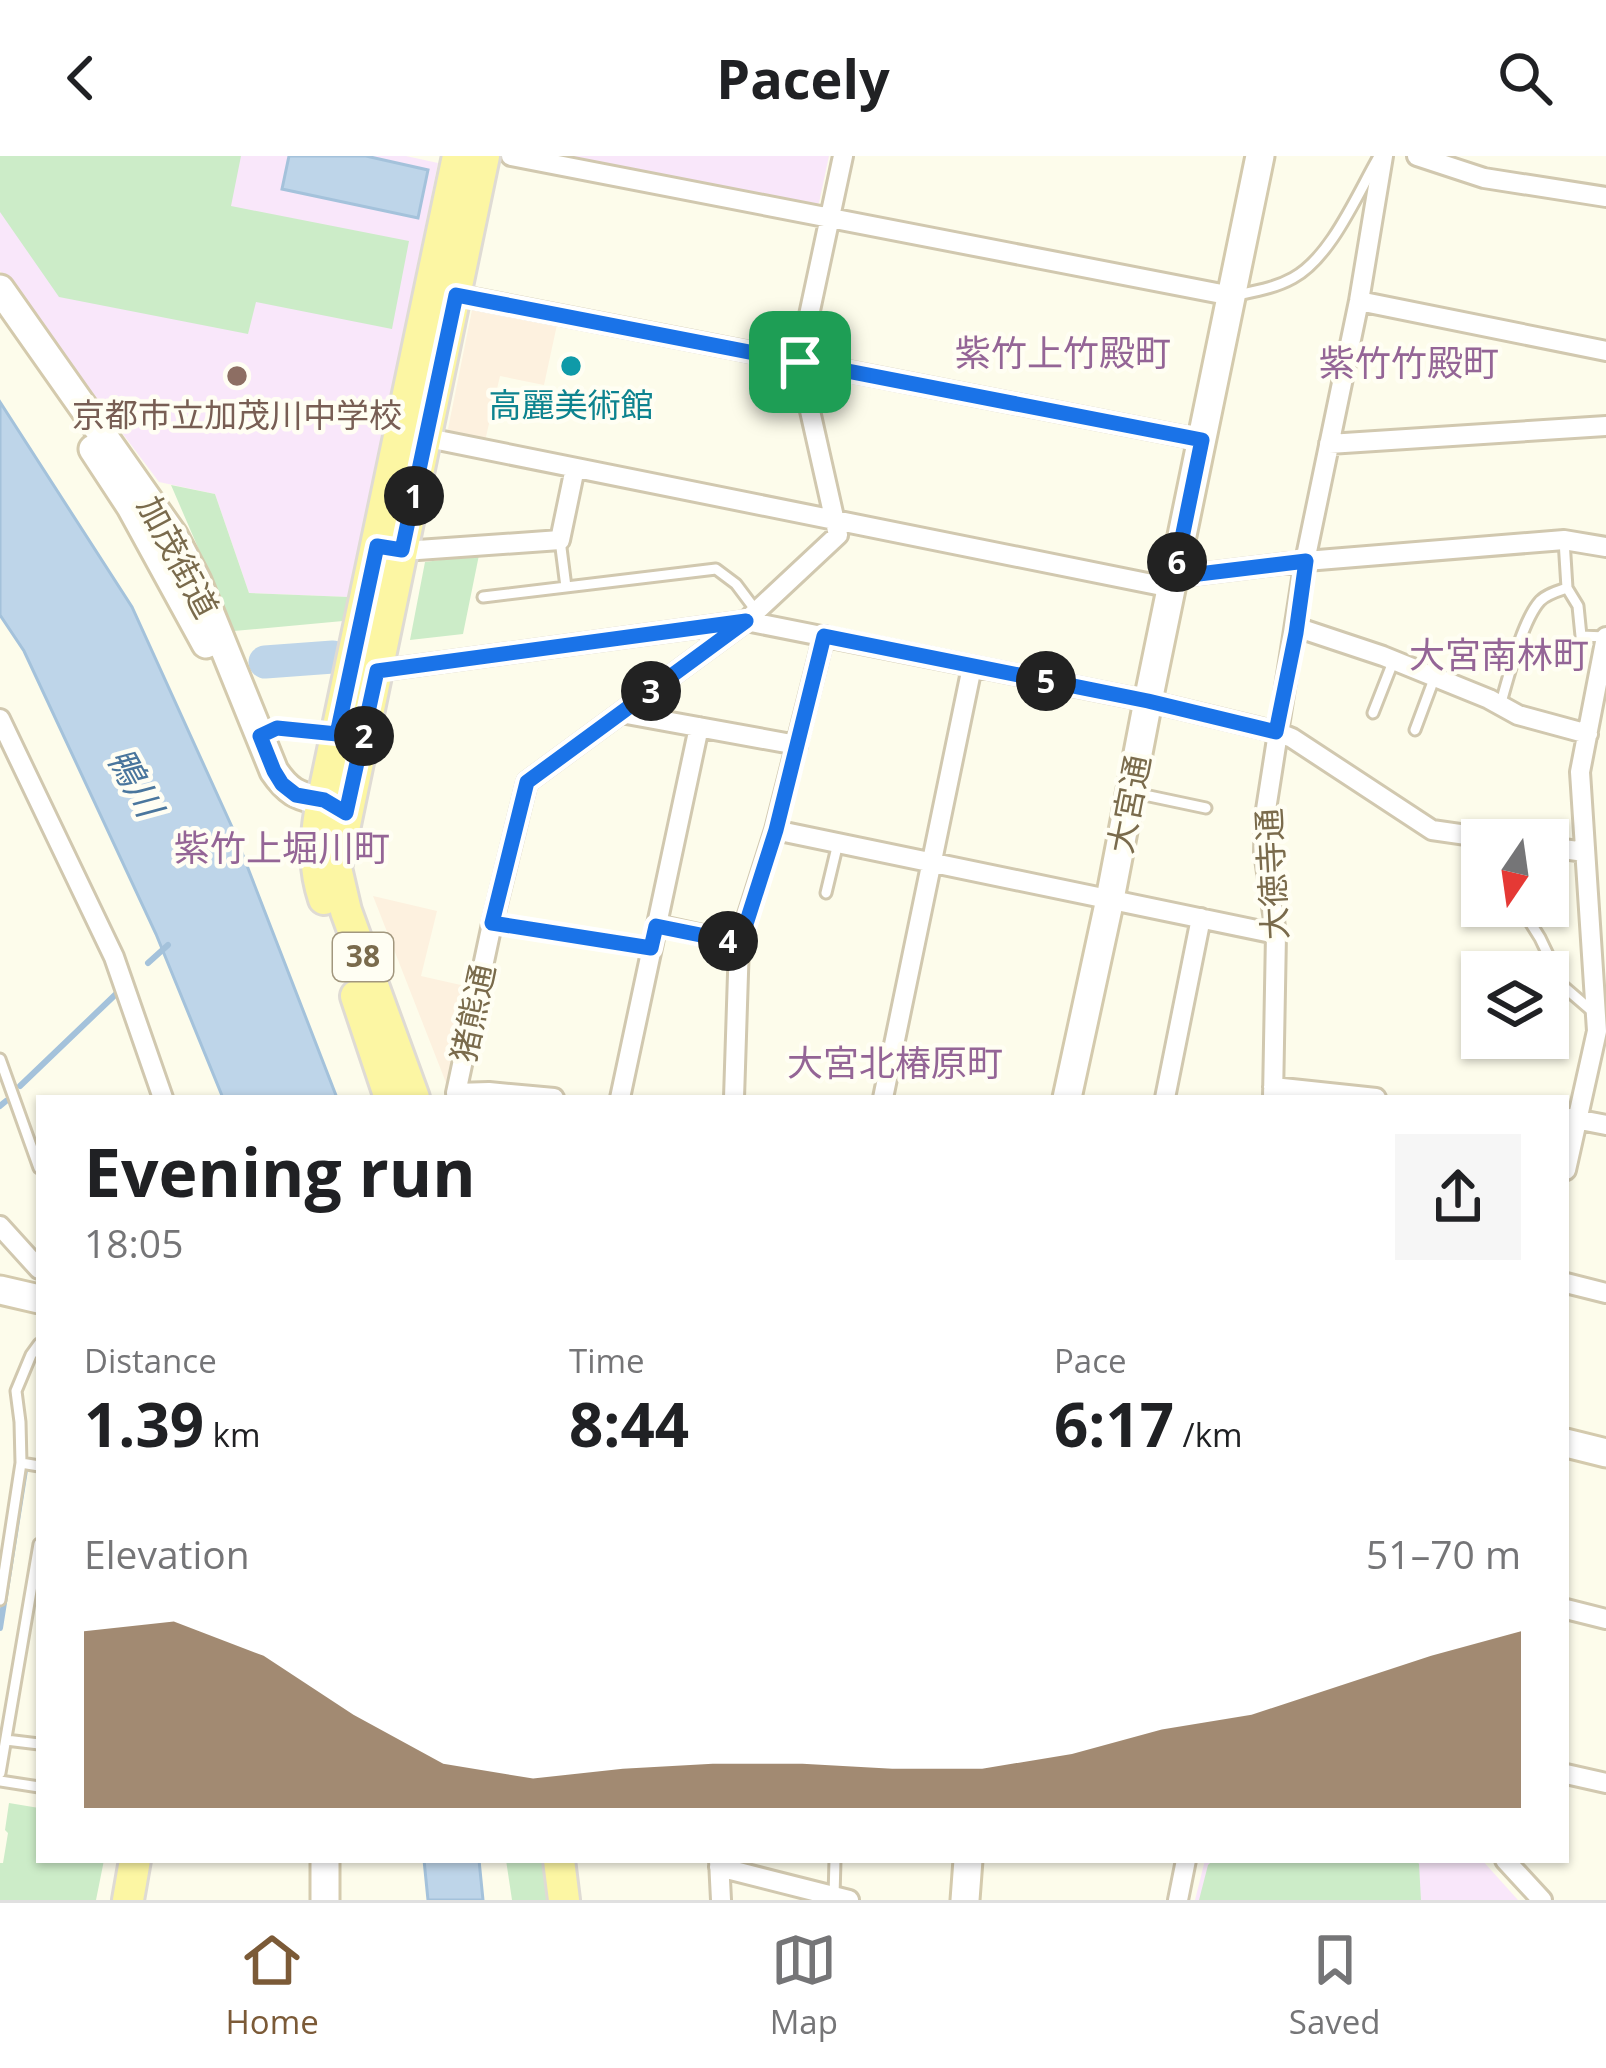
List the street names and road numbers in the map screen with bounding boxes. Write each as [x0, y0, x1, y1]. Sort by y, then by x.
street label: 加茂街道 [128, 488, 229, 626]
street label: 大宮通 [1097, 751, 1160, 857]
street label: 大徳寺通 [1246, 807, 1297, 941]
road number: 38 [333, 933, 393, 981]
street label: 猪熊通 [440, 960, 505, 1066]

